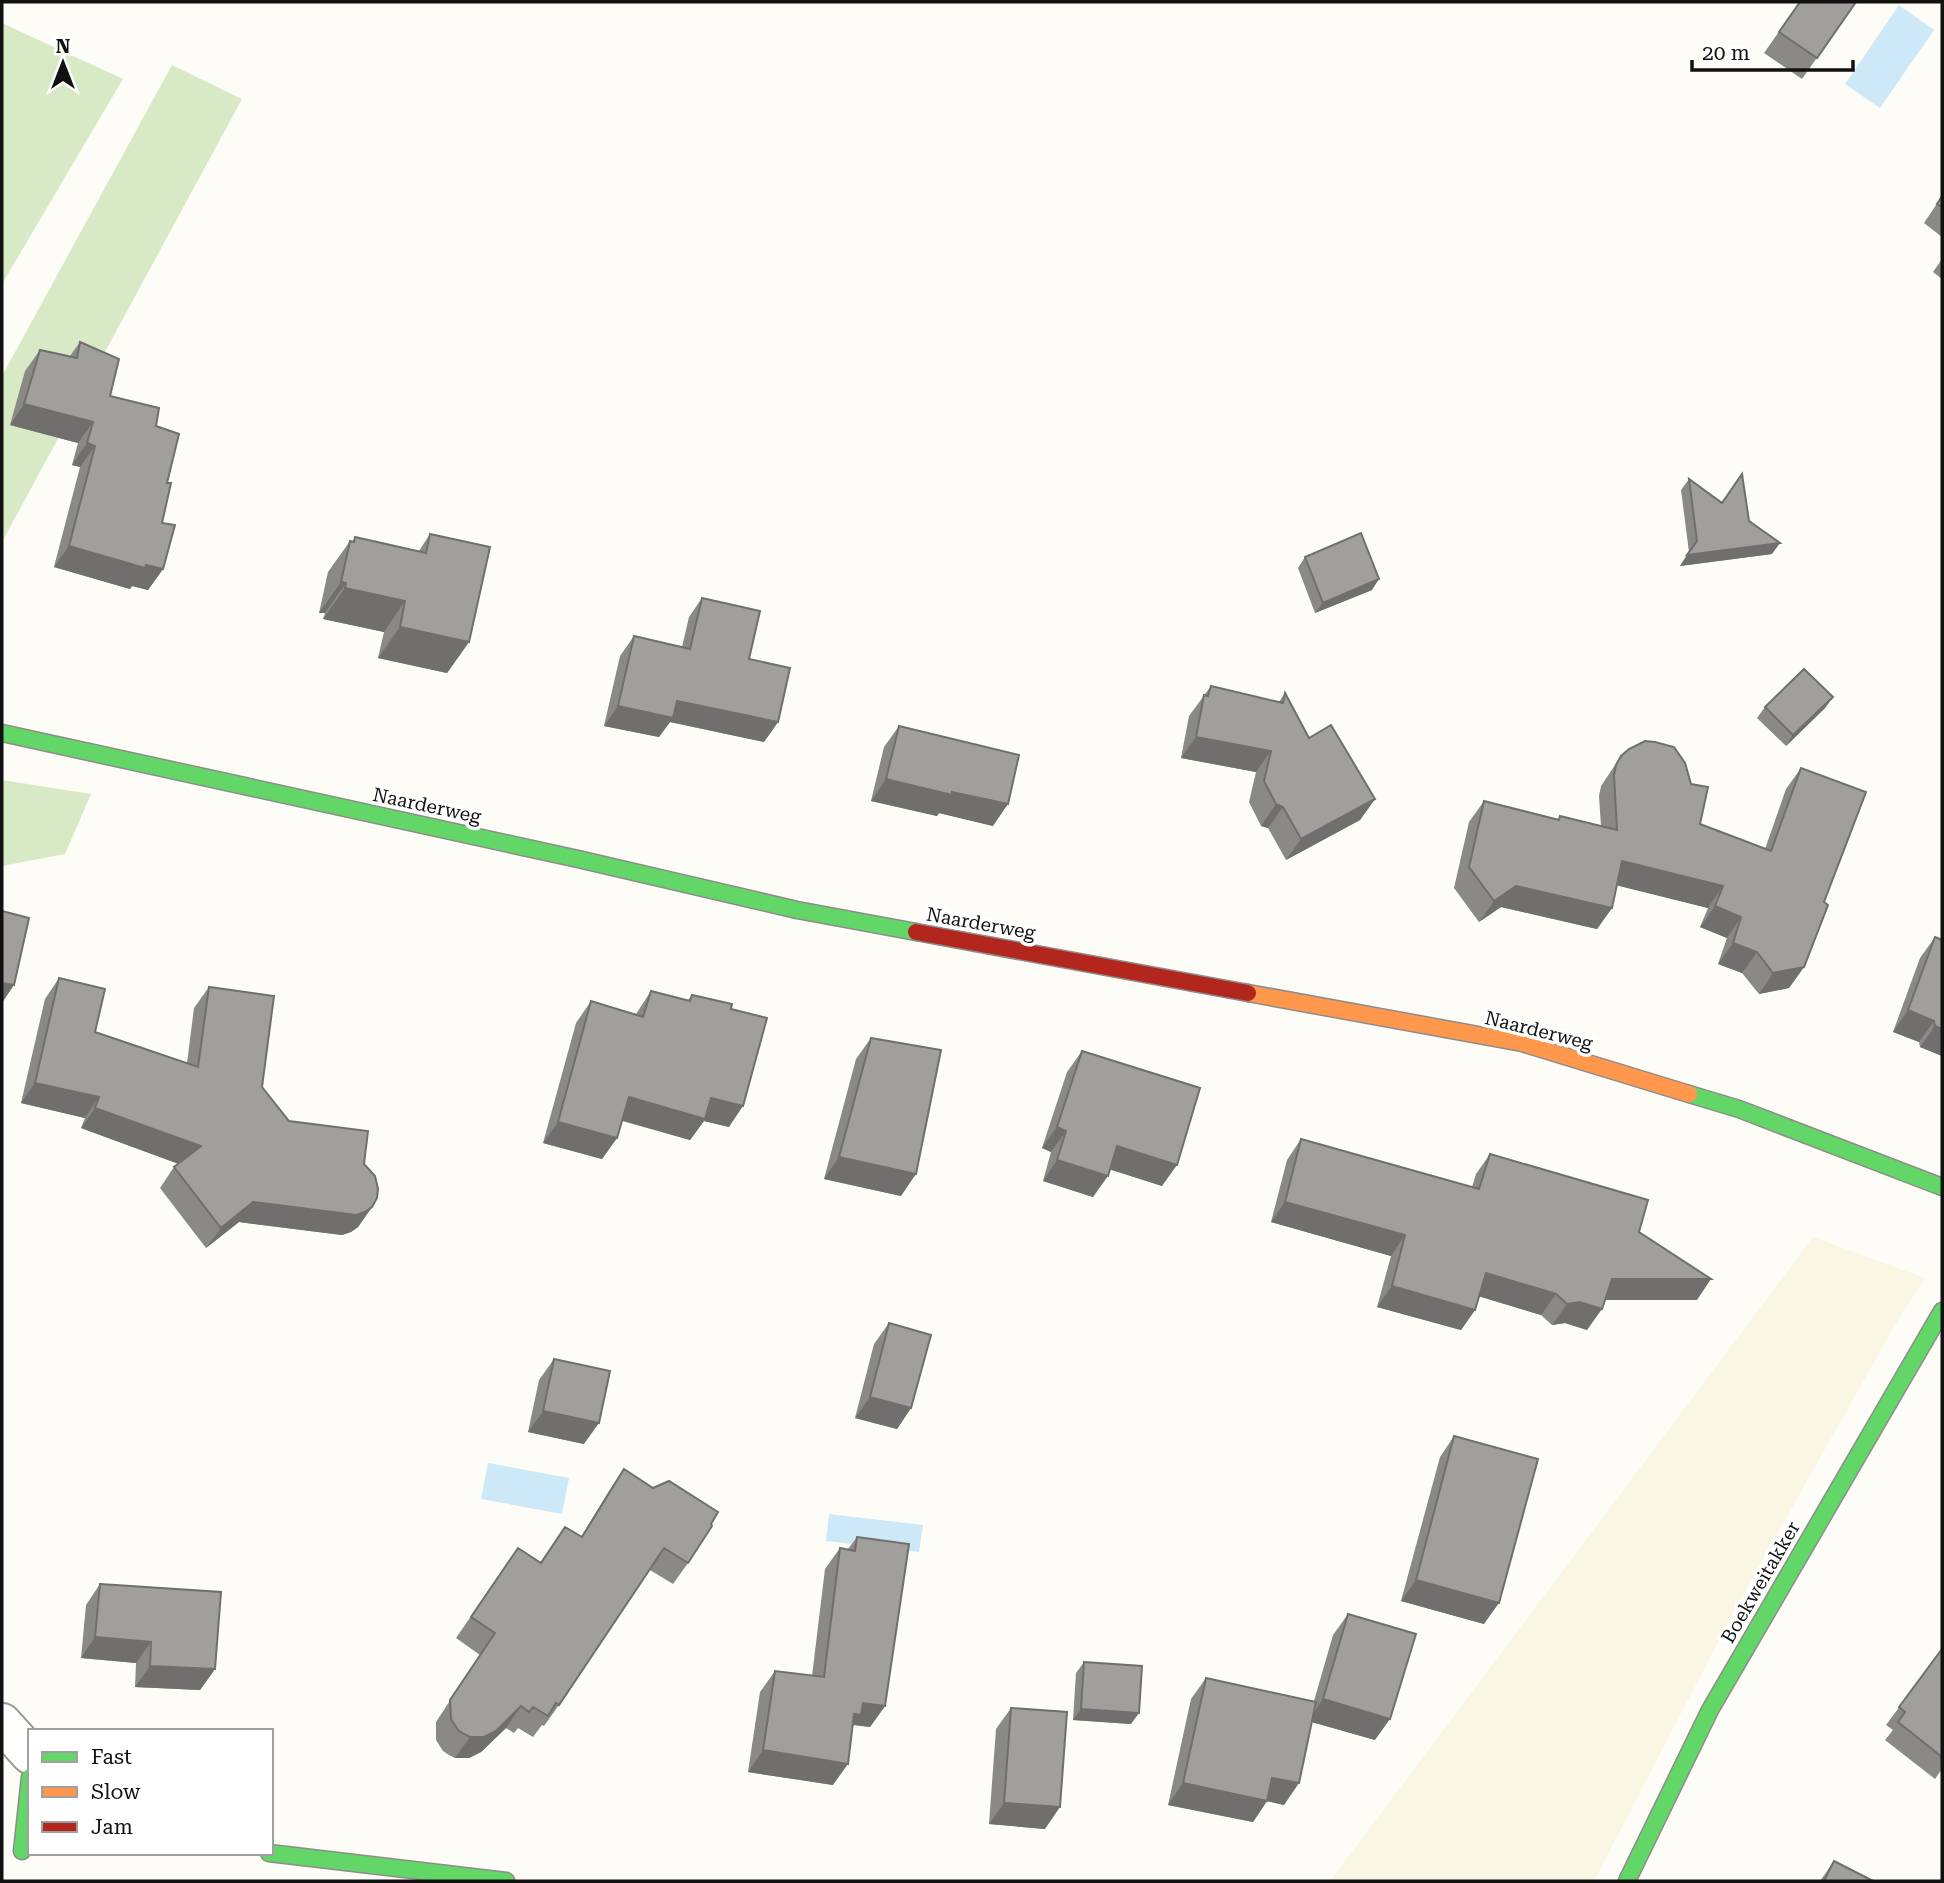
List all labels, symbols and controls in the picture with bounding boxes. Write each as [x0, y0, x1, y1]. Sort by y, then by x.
north arrow [28, 28, 98, 98]
scale bar [1692, 28, 1853, 72]
text: N [56, 35, 71, 58]
text: 20 m [1702, 41, 1750, 65]
street label: Naarderweg [371, 783, 483, 828]
street label: Naarderweg [925, 903, 1037, 944]
street label: Naarderweg [1483, 1006, 1595, 1055]
street label: Boekweitakker [1716, 1517, 1805, 1647]
legend [28, 1729, 273, 1855]
text: Fast [91, 1745, 132, 1769]
text: Slow [91, 1780, 141, 1804]
text: Jam [91, 1815, 133, 1839]

